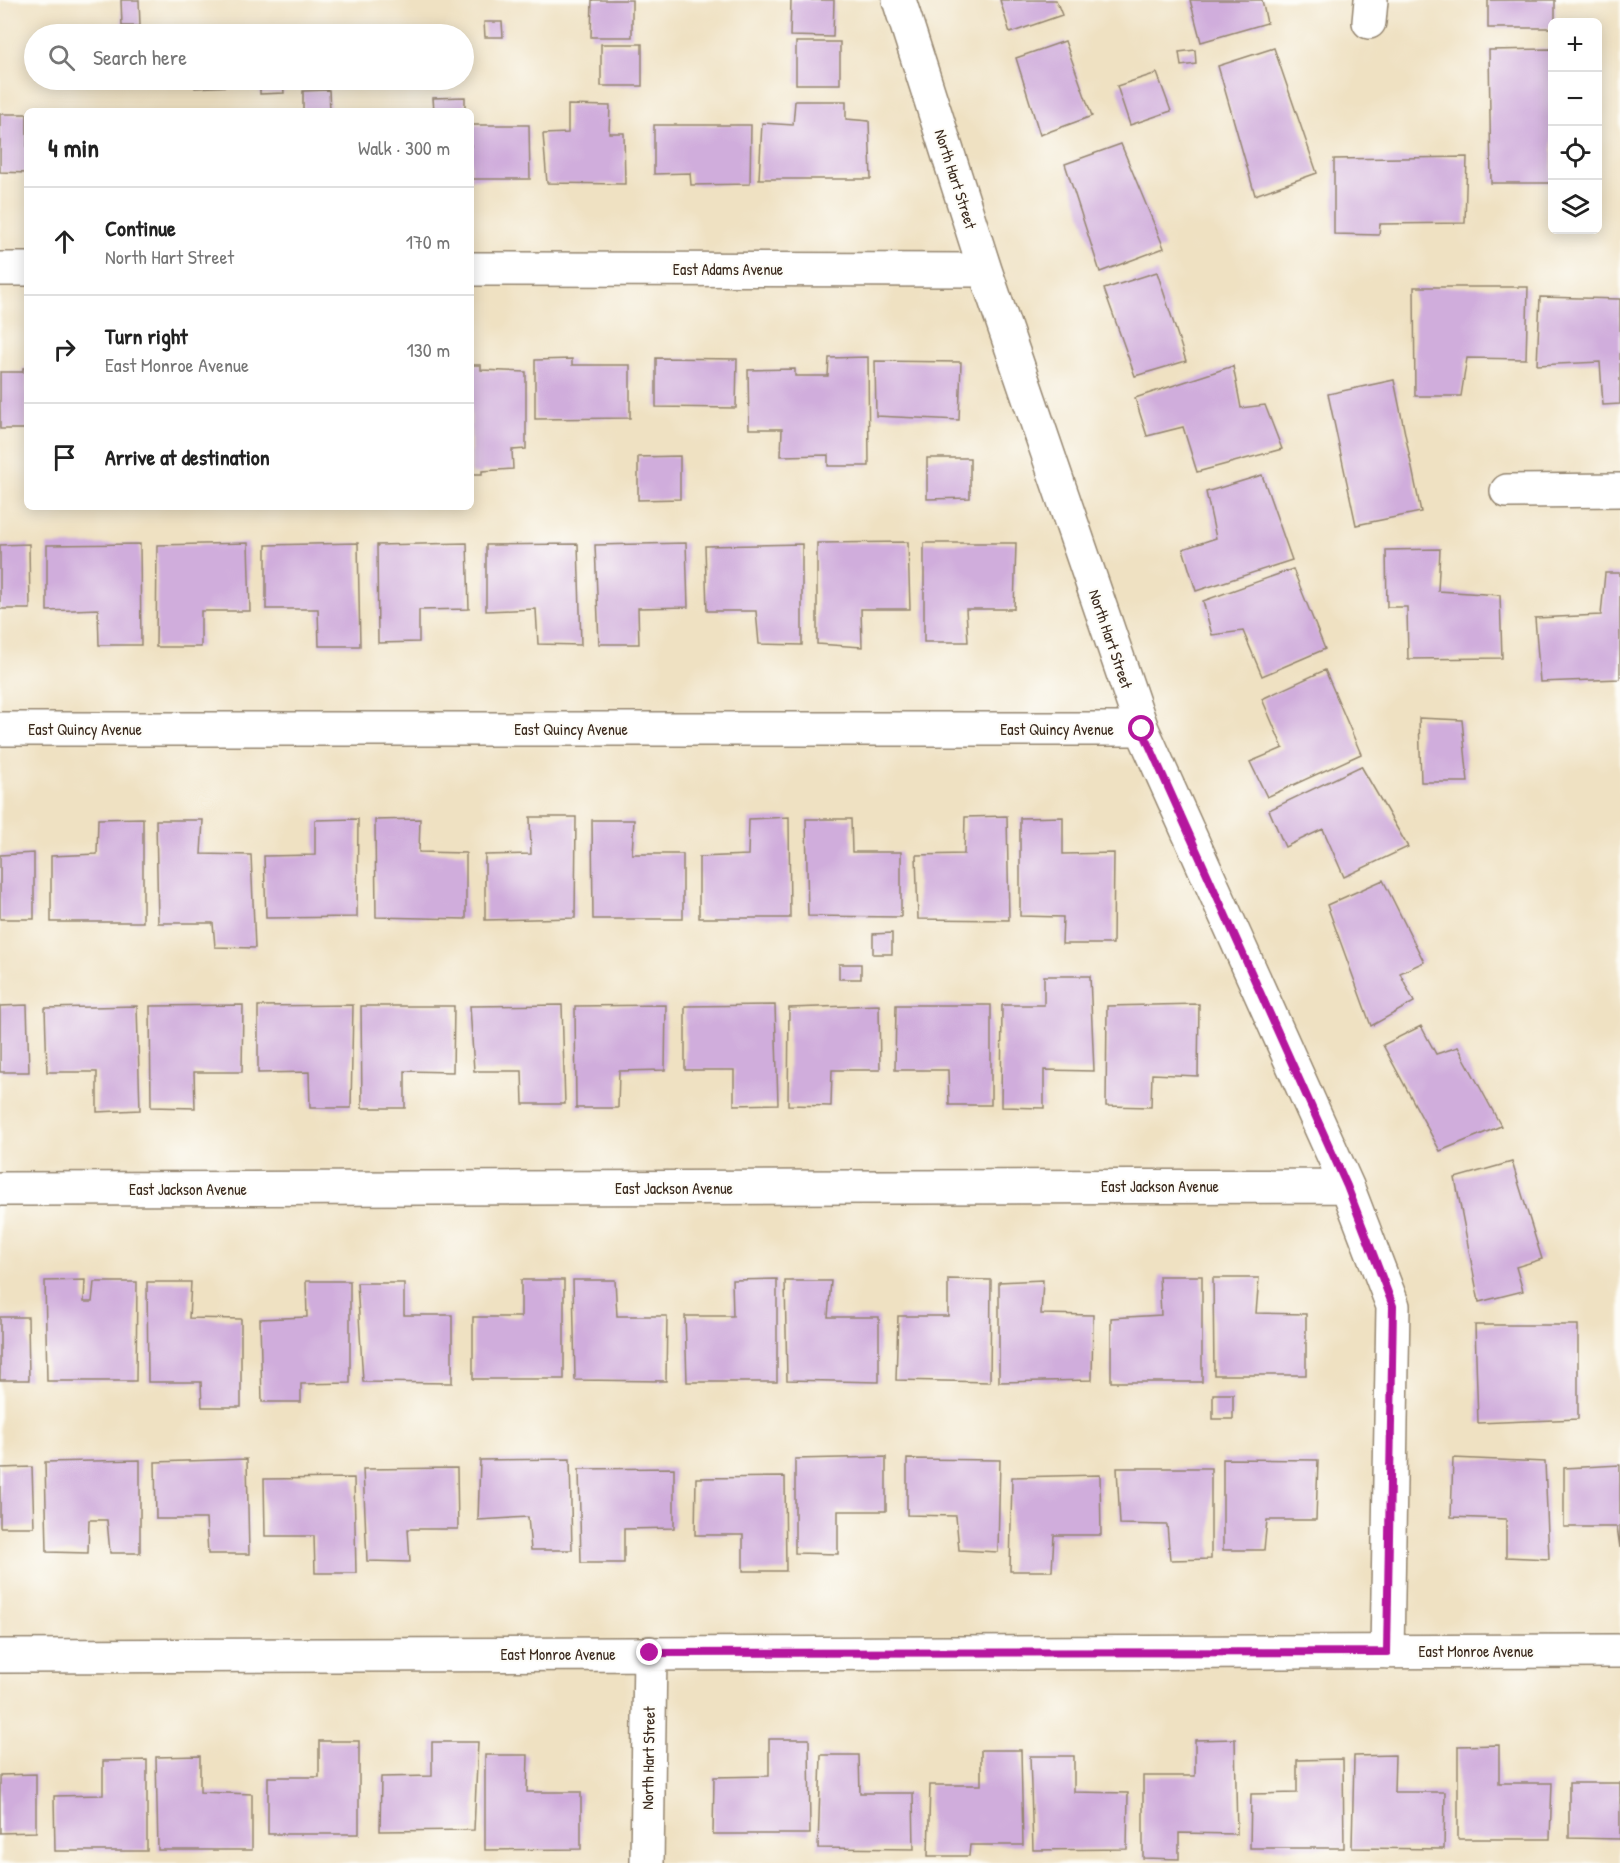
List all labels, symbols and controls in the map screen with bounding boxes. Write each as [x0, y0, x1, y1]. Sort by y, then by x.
map controls [1548, 18, 1602, 234]
button: + [1548, 18, 1602, 72]
search box [24, 24, 474, 90]
icon: search [45, 41, 78, 74]
text: Search here [93, 42, 187, 72]
button: − [1548, 72, 1602, 126]
street label: North Hart Street [930, 126, 983, 232]
button: locate [1548, 126, 1602, 180]
text: 4 min [48, 130, 99, 165]
text: Walk · 300 m [358, 134, 450, 161]
button: layers [1548, 180, 1602, 234]
text: Continue [105, 213, 176, 243]
icon: ahead [48, 225, 81, 258]
text: 170 m [406, 228, 450, 255]
text: North Hart Street [105, 243, 234, 270]
street label: East Adams Avenue [673, 258, 784, 280]
text: Turn right [105, 321, 188, 351]
icon: right [48, 333, 81, 366]
text: 130 m [407, 336, 450, 363]
text: East Monroe Avenue [105, 351, 249, 378]
icon: arrive [48, 441, 81, 474]
text: Arrive at destination [105, 442, 270, 472]
street label: North Hart Street [1084, 587, 1138, 692]
route start [1128, 715, 1154, 741]
street label: East Quincy Avenue [28, 718, 142, 740]
street label: East Quincy Avenue [514, 718, 628, 740]
street label: East Quincy Avenue [1000, 718, 1114, 740]
street label: East Jackson Avenue [1101, 1175, 1220, 1197]
street label: East Jackson Avenue [615, 1177, 734, 1199]
street label: East Jackson Avenue [129, 1178, 248, 1200]
route end [636, 1639, 662, 1665]
street label: East Monroe Avenue [1418, 1640, 1534, 1662]
street label: East Monroe Avenue [500, 1643, 616, 1665]
street label: North Hart Street [636, 1706, 660, 1810]

